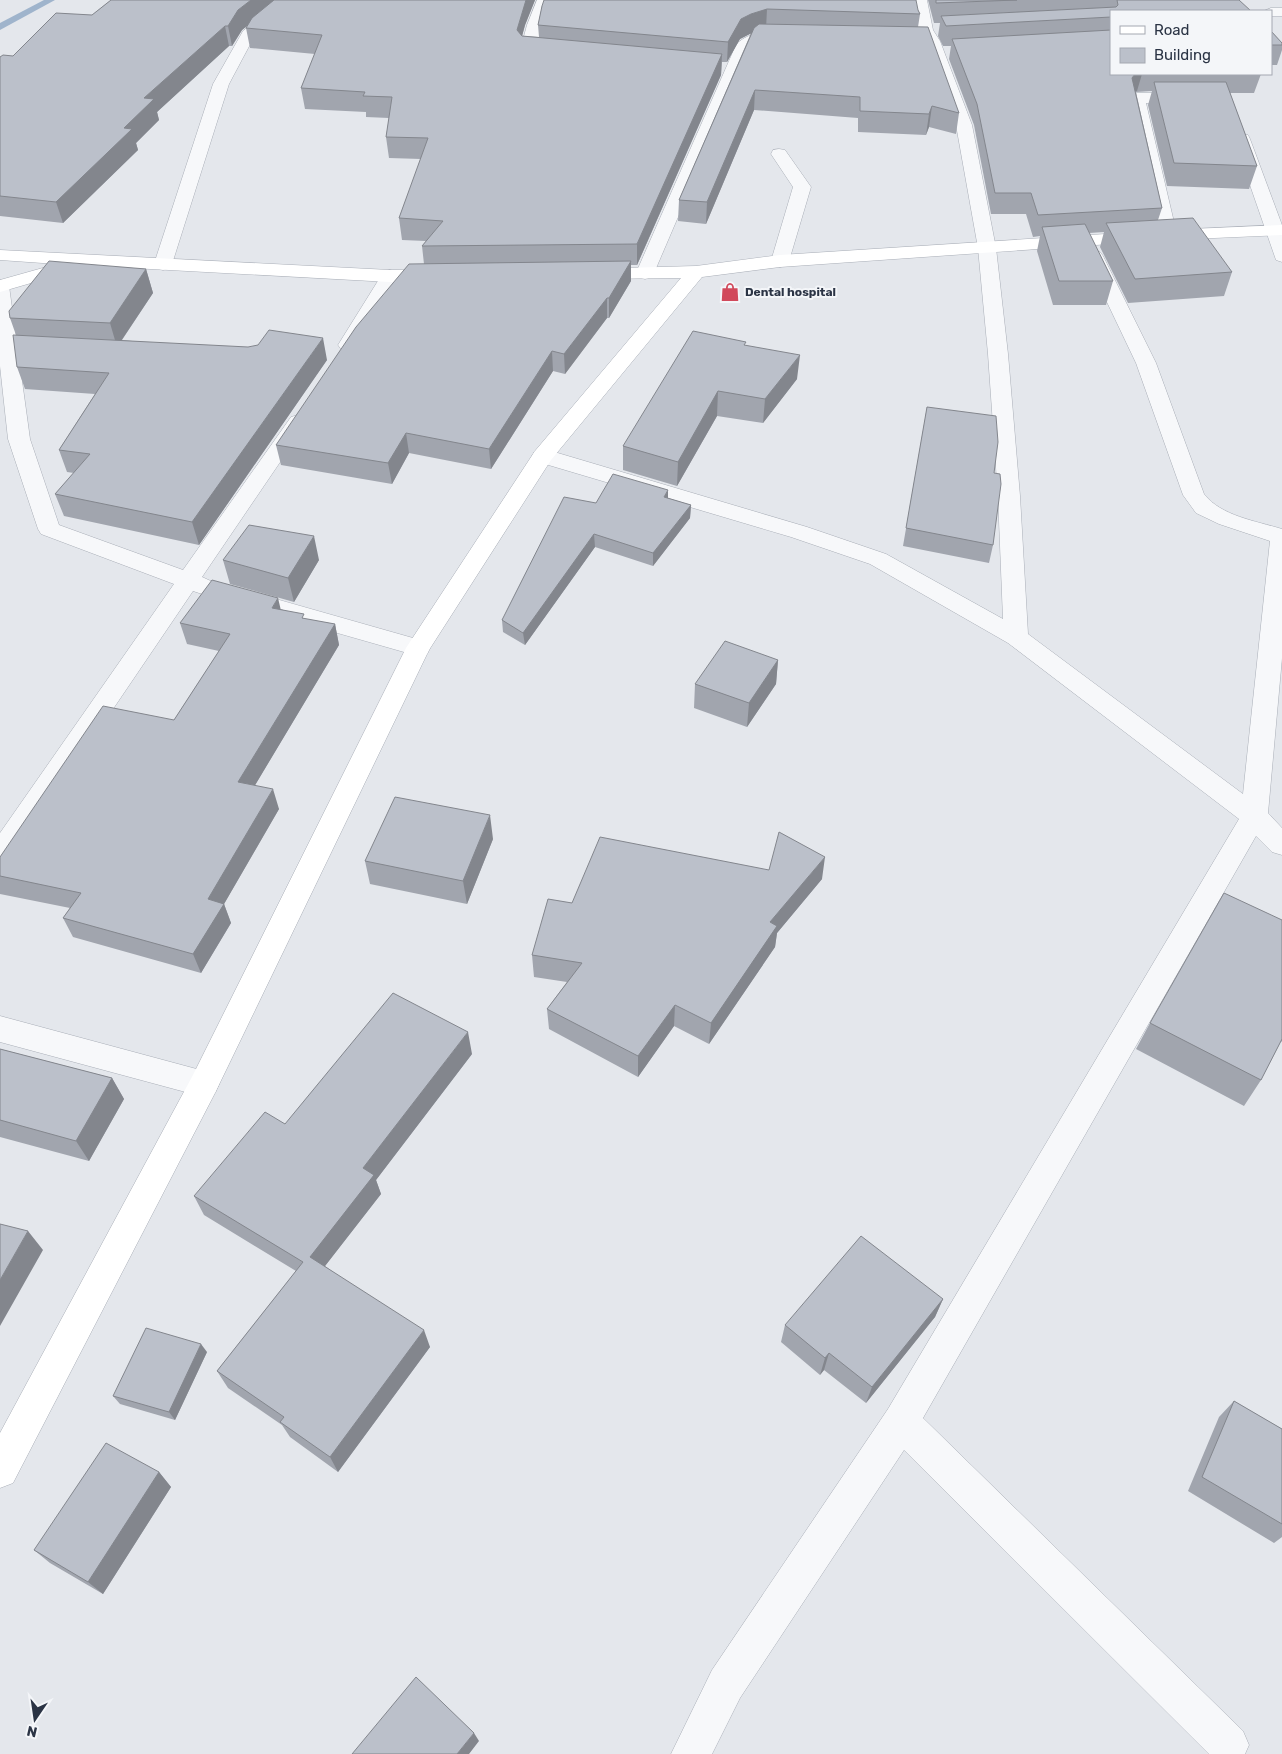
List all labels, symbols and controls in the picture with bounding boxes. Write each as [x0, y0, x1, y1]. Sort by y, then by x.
legend [1110, 10, 1272, 75]
text: Road [1154, 21, 1190, 39]
text: Building [1154, 46, 1211, 64]
shop icon: Dental hospital [719, 281, 741, 303]
place label: Dental hospital [745, 285, 836, 299]
north arrow [10, 1694, 60, 1744]
text: N [25, 1722, 39, 1741]

